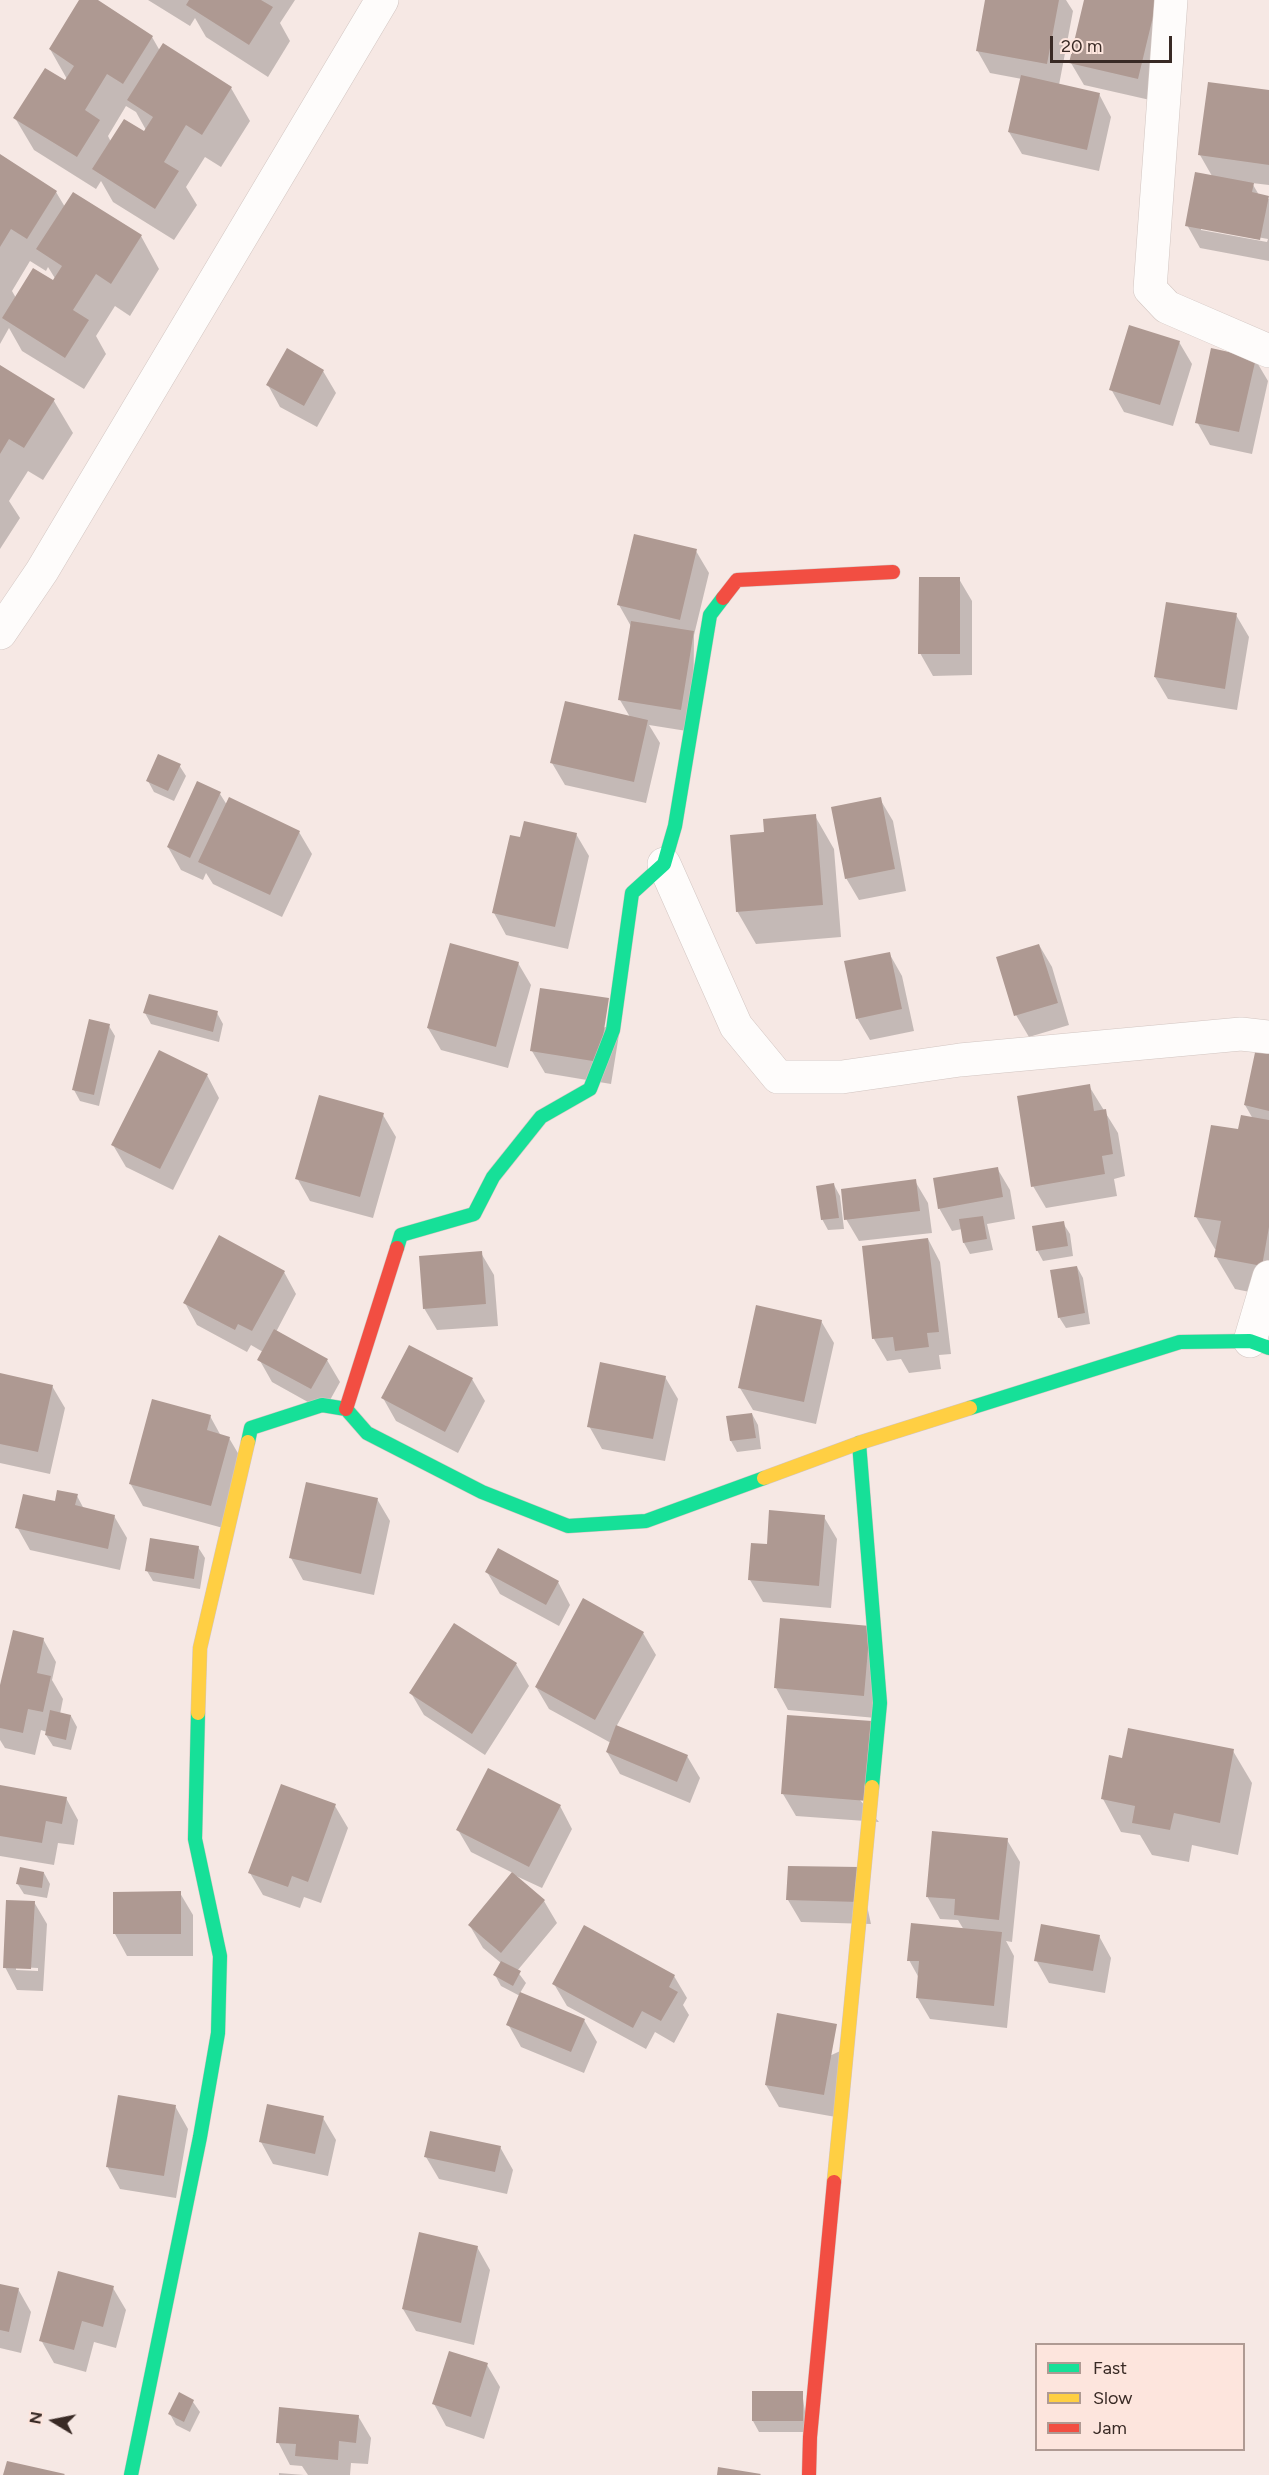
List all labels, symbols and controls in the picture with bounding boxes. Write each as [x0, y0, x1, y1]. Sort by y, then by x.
scale bar [1053, 24, 1174, 62]
text: 20 m [1061, 35, 1102, 57]
legend [1035, 2343, 1245, 2451]
text: Fast [1093, 2357, 1127, 2379]
text: Slow [1093, 2387, 1132, 2409]
north arrow [24, 2391, 84, 2451]
text: N [25, 2410, 46, 2426]
text: Jam [1093, 2417, 1127, 2439]

